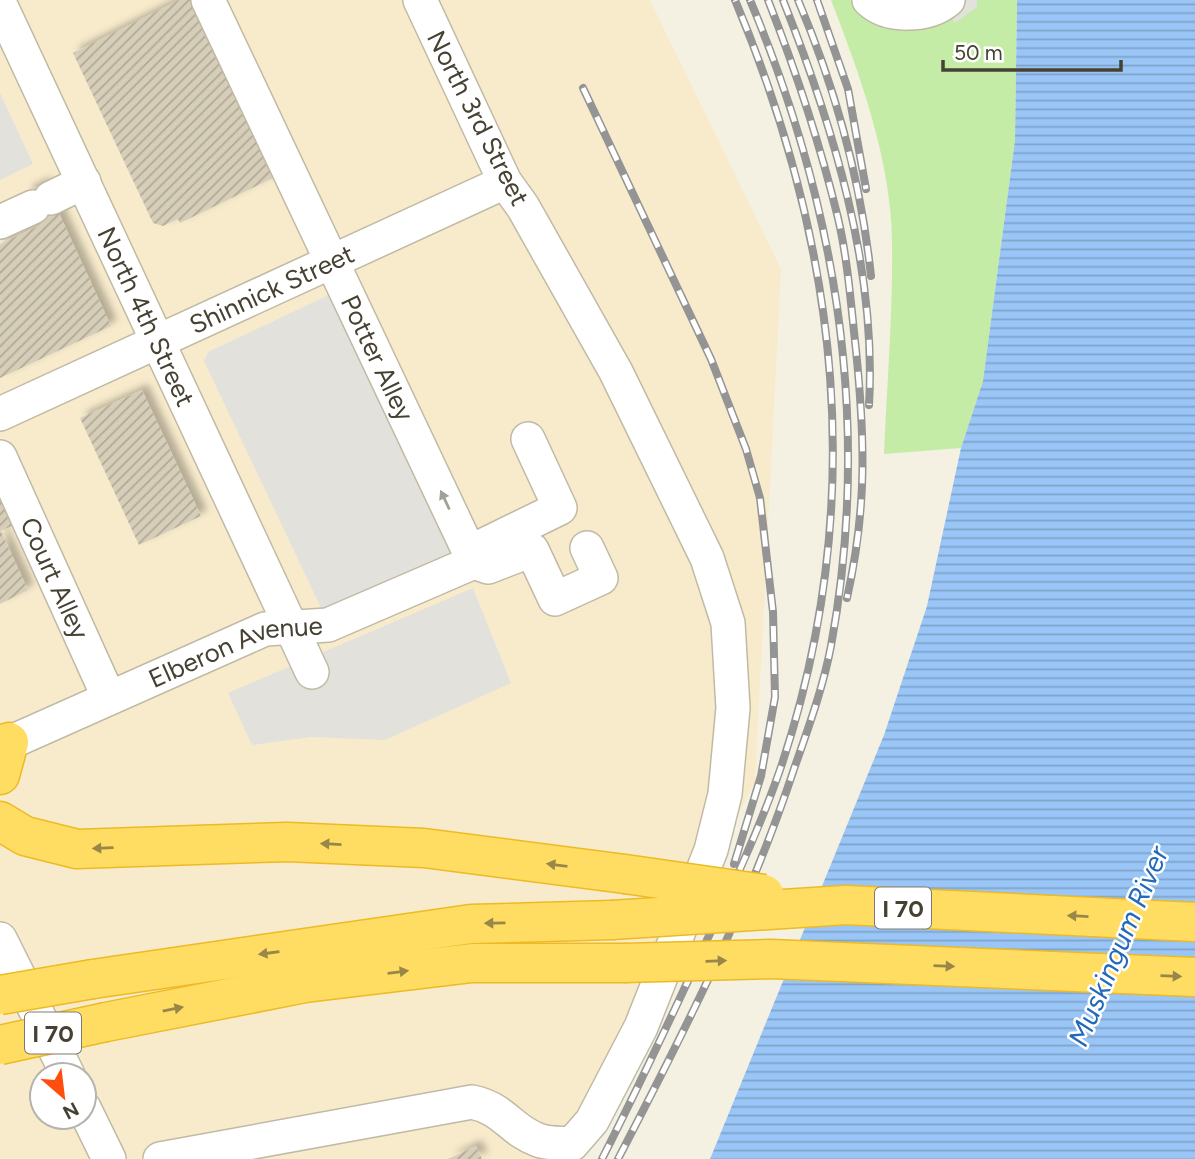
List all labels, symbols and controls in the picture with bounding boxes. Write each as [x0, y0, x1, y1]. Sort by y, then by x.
street label: North 3rd Street [420, 25, 536, 211]
scale bar [943, 28, 1122, 72]
text: 50 m [954, 40, 1003, 65]
street label: North 4th Street [90, 222, 202, 412]
street label: Shinnick Street [184, 238, 359, 341]
street label: Potter Alley [334, 290, 421, 426]
one-way arrow [439, 490, 450, 510]
street label: Court Alley [13, 512, 96, 644]
street label: Elberon Avenue [144, 609, 324, 695]
one-way arrow [319, 839, 341, 850]
water label: Muskingum River [1061, 839, 1176, 1051]
one-way arrow [92, 843, 114, 854]
one-way arrow [546, 860, 568, 871]
road number: I 70 [875, 888, 931, 928]
one-way arrow [1067, 911, 1089, 922]
one-way arrow [483, 917, 505, 929]
one-way arrow [258, 948, 280, 959]
one-way arrow [706, 955, 728, 966]
one-way arrow [933, 961, 955, 972]
one-way arrow [387, 967, 409, 978]
one-way arrow [1160, 971, 1182, 982]
one-way arrow [162, 1003, 184, 1014]
road number: I 70 [25, 1013, 81, 1054]
north arrow [28, 1061, 98, 1131]
text: N [59, 1097, 83, 1124]

